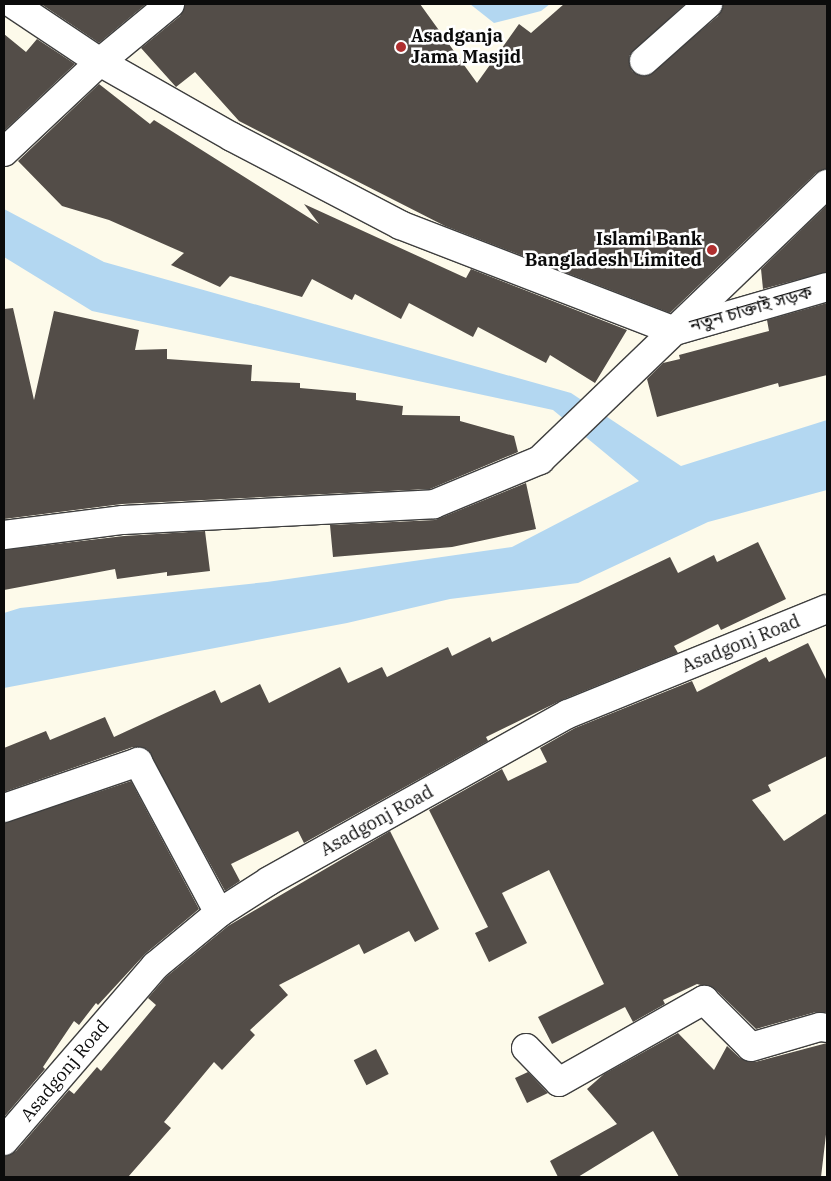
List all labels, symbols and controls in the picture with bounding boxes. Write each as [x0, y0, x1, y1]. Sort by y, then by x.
place label: Asadganja Jama Masjid [411, 26, 521, 68]
marker: Asadganja Jama Masjid [395, 41, 407, 53]
place label: Islami Bank Bangladesh Limited [525, 229, 702, 272]
marker: Islami Bank Bangladesh Limited [706, 244, 718, 256]
street label: নতুন চাক্তাই সড়ক [687, 281, 815, 337]
street label: Asadgonj Road [679, 610, 803, 678]
street label: Asadgonj Road [317, 781, 437, 861]
street label: Asadgonj Road [16, 1016, 114, 1126]

